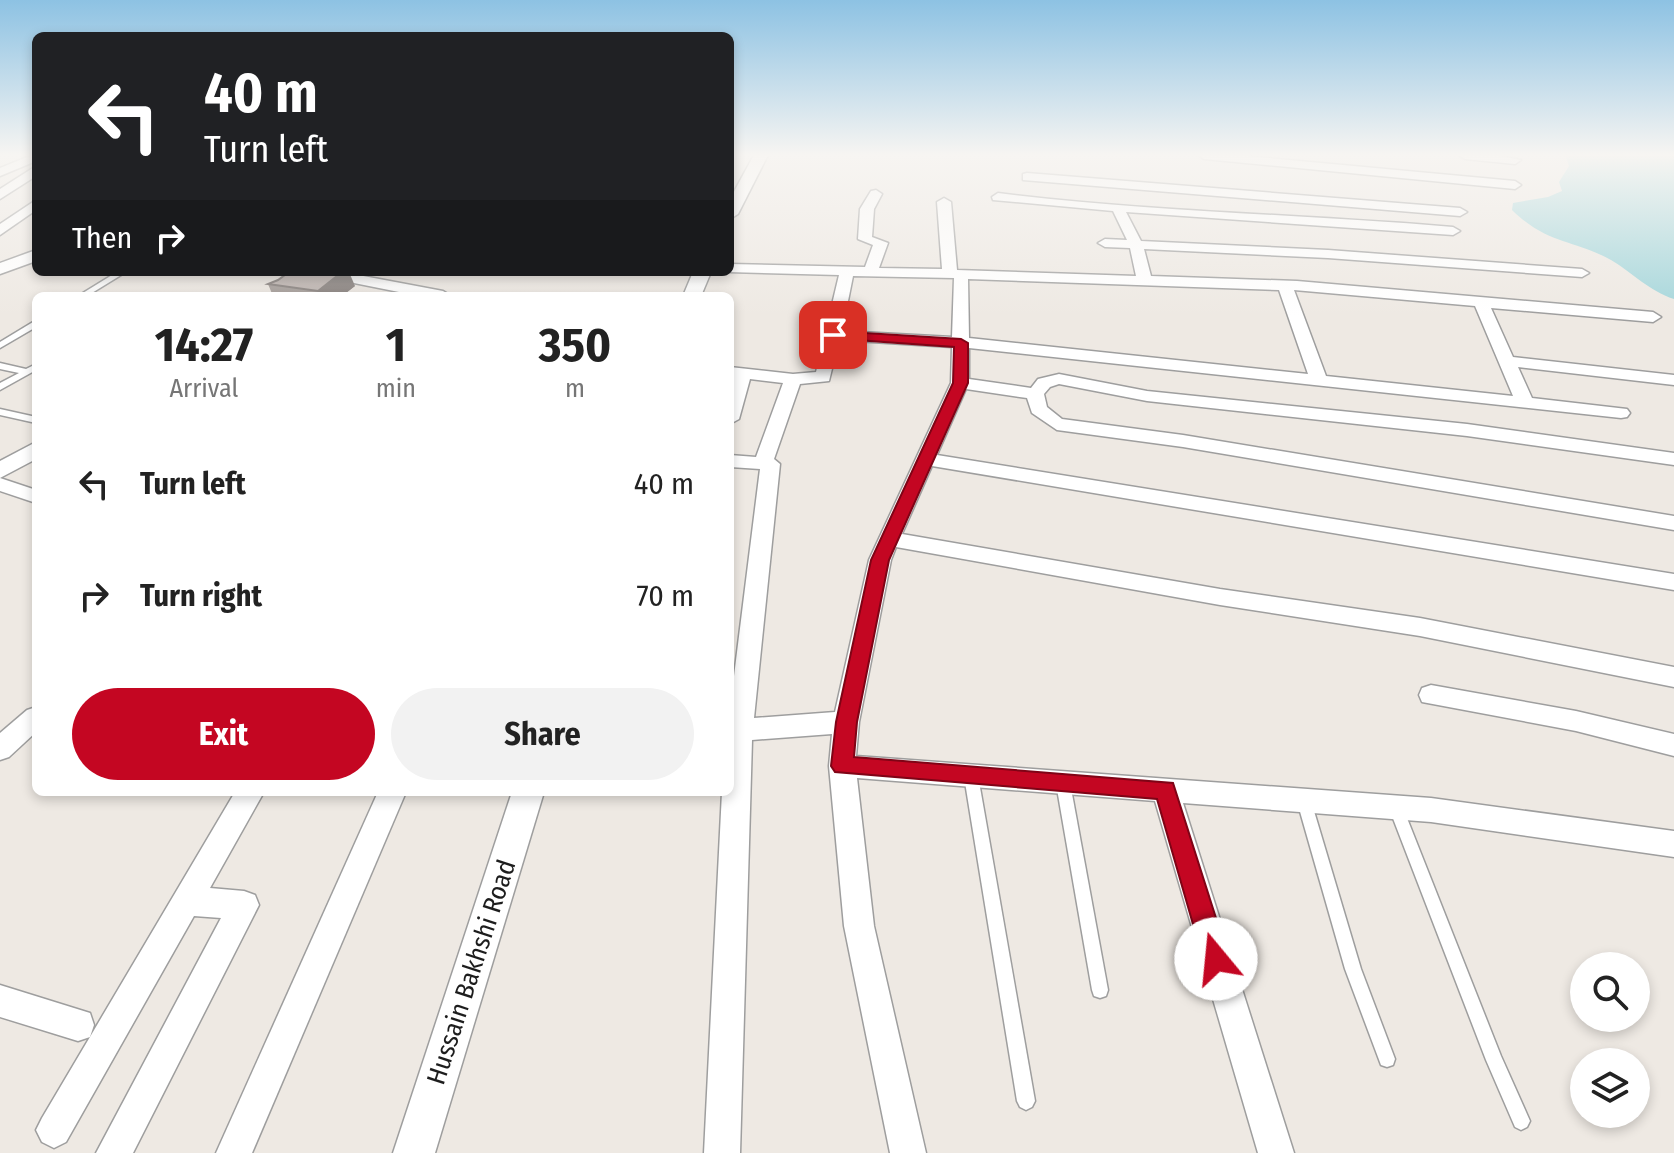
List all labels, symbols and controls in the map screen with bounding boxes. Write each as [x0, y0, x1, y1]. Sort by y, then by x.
text: 40 m [204, 60, 318, 127]
icon: left [72, 64, 176, 168]
text: Turn left [204, 128, 328, 172]
icon: right [148, 216, 192, 260]
text: Then [72, 220, 132, 256]
pin [799, 301, 867, 369]
icon: arrive [811, 313, 855, 357]
text: 14:27 [155, 316, 253, 374]
text: 1 [386, 316, 406, 374]
text: 350 [539, 316, 611, 374]
text: Arrival [169, 373, 238, 404]
text: min [376, 373, 416, 404]
text: m [565, 373, 585, 404]
icon: left [72, 462, 116, 506]
text: Turn left [140, 466, 246, 502]
text: 40 m [634, 466, 694, 502]
icon: right [72, 574, 116, 618]
text: Turn right [140, 578, 262, 614]
text: 70 m [636, 578, 694, 614]
button: Exit [72, 688, 375, 780]
button: Share [391, 688, 694, 780]
street label: Hussain Bakhshi Road [421, 856, 522, 1088]
position arrow [1174, 917, 1258, 1001]
map controls [1570, 952, 1650, 1128]
button: search [1570, 952, 1650, 1032]
button: layers [1570, 1048, 1650, 1128]

